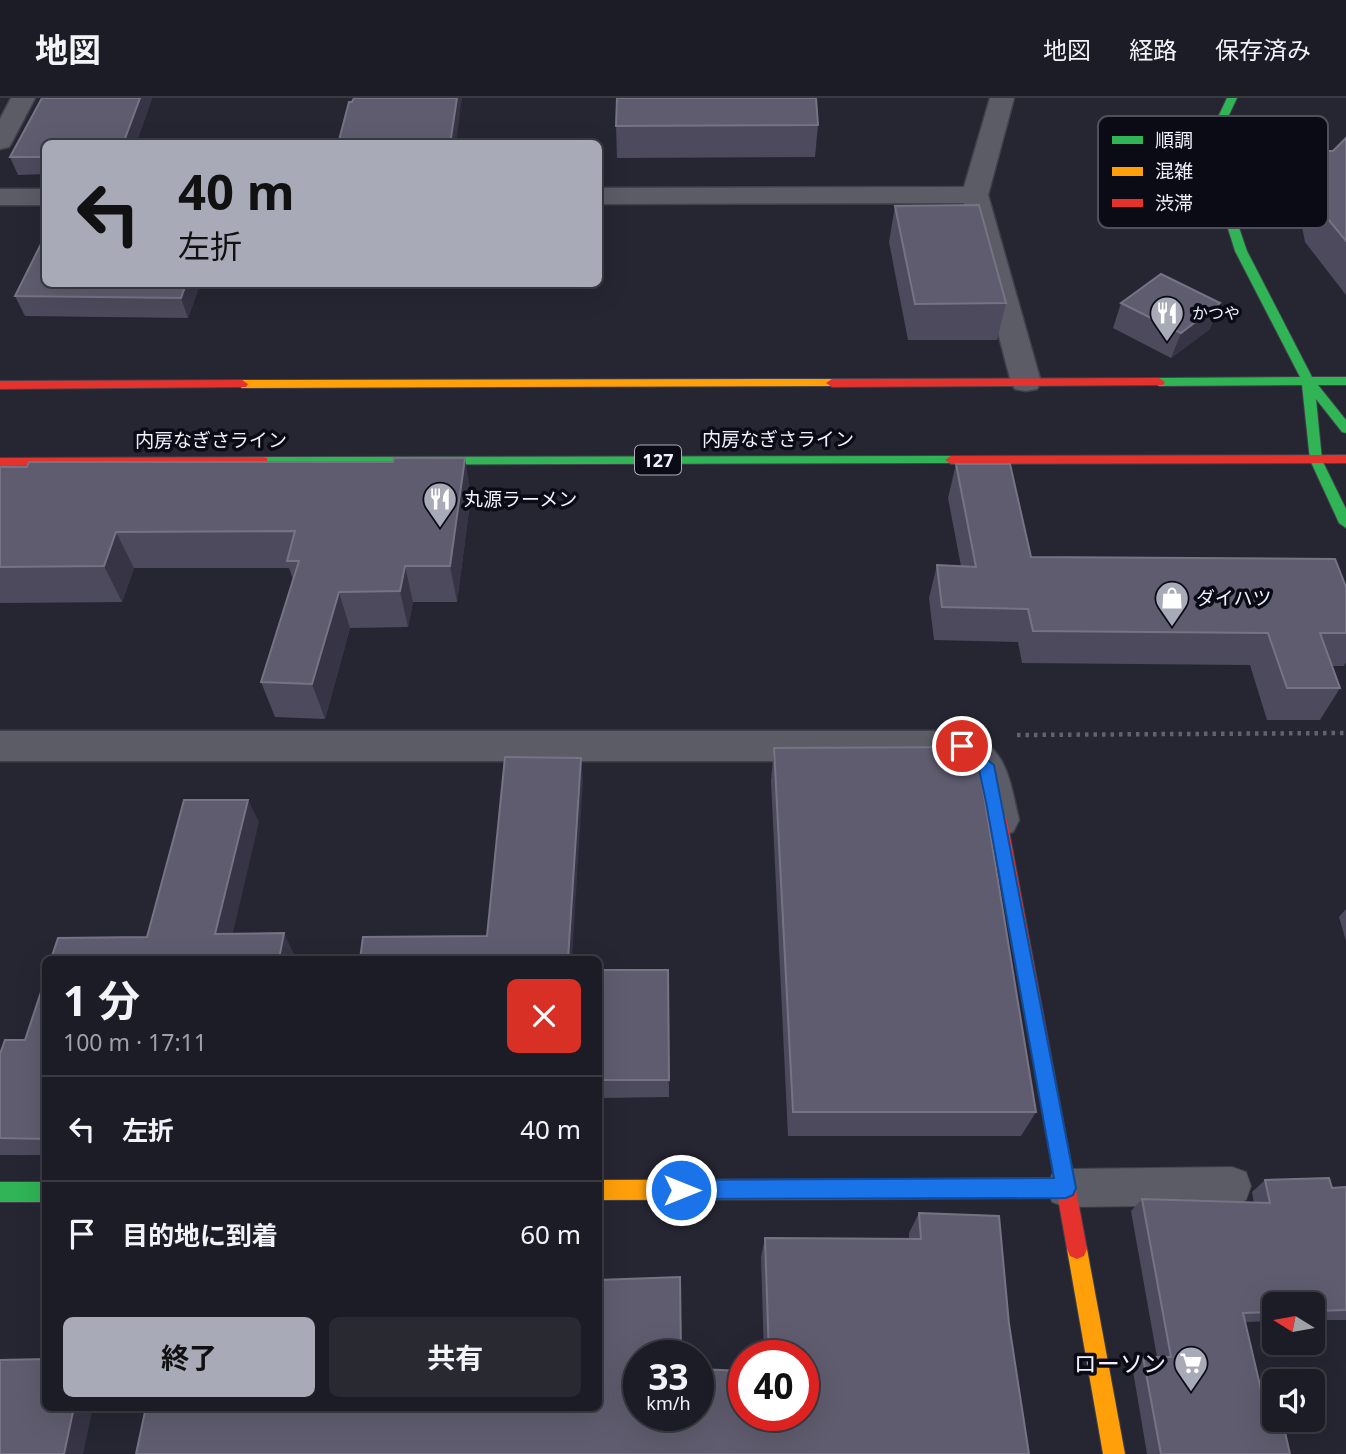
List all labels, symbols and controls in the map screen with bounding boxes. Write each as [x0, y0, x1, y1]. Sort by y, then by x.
text: 地図 [35, 27, 101, 72]
text: 地図 [1043, 33, 1091, 66]
text: 経路 [1129, 33, 1177, 66]
text: 保存済み [1215, 33, 1311, 66]
legend [1098, 116, 1328, 228]
text: 順調 [1155, 127, 1193, 153]
text: 40 m [178, 158, 295, 224]
text: 混雑 [1155, 158, 1193, 184]
icon: left [63, 168, 154, 259]
text: 渋滞 [1155, 190, 1193, 216]
text: 左折 [178, 224, 242, 267]
restaurant icon: かつや [1148, 294, 1186, 343]
place label: かつや [1192, 302, 1240, 324]
street label: 内房なぎさライン [702, 426, 854, 452]
street label: 内房なぎさライン [135, 427, 287, 453]
road number: 127 [635, 446, 681, 474]
restaurant icon: 丸源ラーメン [421, 480, 459, 529]
place label: 丸源ラーメン [464, 486, 577, 512]
shop icon: ダイハツ [1153, 579, 1191, 628]
place label: ダイハツ [1196, 585, 1272, 611]
pin [932, 716, 992, 776]
icon: arrive [943, 727, 981, 765]
text: 1 分 [63, 971, 140, 1028]
button: close [507, 979, 581, 1053]
text: 100 m · 17:11 [63, 1026, 207, 1058]
icon: left [63, 1110, 101, 1148]
text: 40 m [520, 1111, 581, 1147]
text: 左折 [122, 1112, 174, 1148]
position arrow [644, 1153, 718, 1227]
icon: arrive [63, 1215, 101, 1253]
text: 60 m [520, 1216, 581, 1252]
text: 目的地に到着 [122, 1217, 278, 1253]
north arrow [1262, 1292, 1325, 1354]
map controls [1262, 1292, 1325, 1432]
button: 終了 [63, 1317, 315, 1397]
button: 共有 [329, 1317, 581, 1397]
speed limit sign: 40 [728, 1340, 819, 1431]
supermarket icon: ローソン [1172, 1344, 1210, 1393]
place label: ローソン [1074, 1347, 1166, 1379]
text: 33 [648, 1353, 689, 1400]
button: sound [1262, 1369, 1325, 1432]
text: km/h [646, 1391, 691, 1415]

